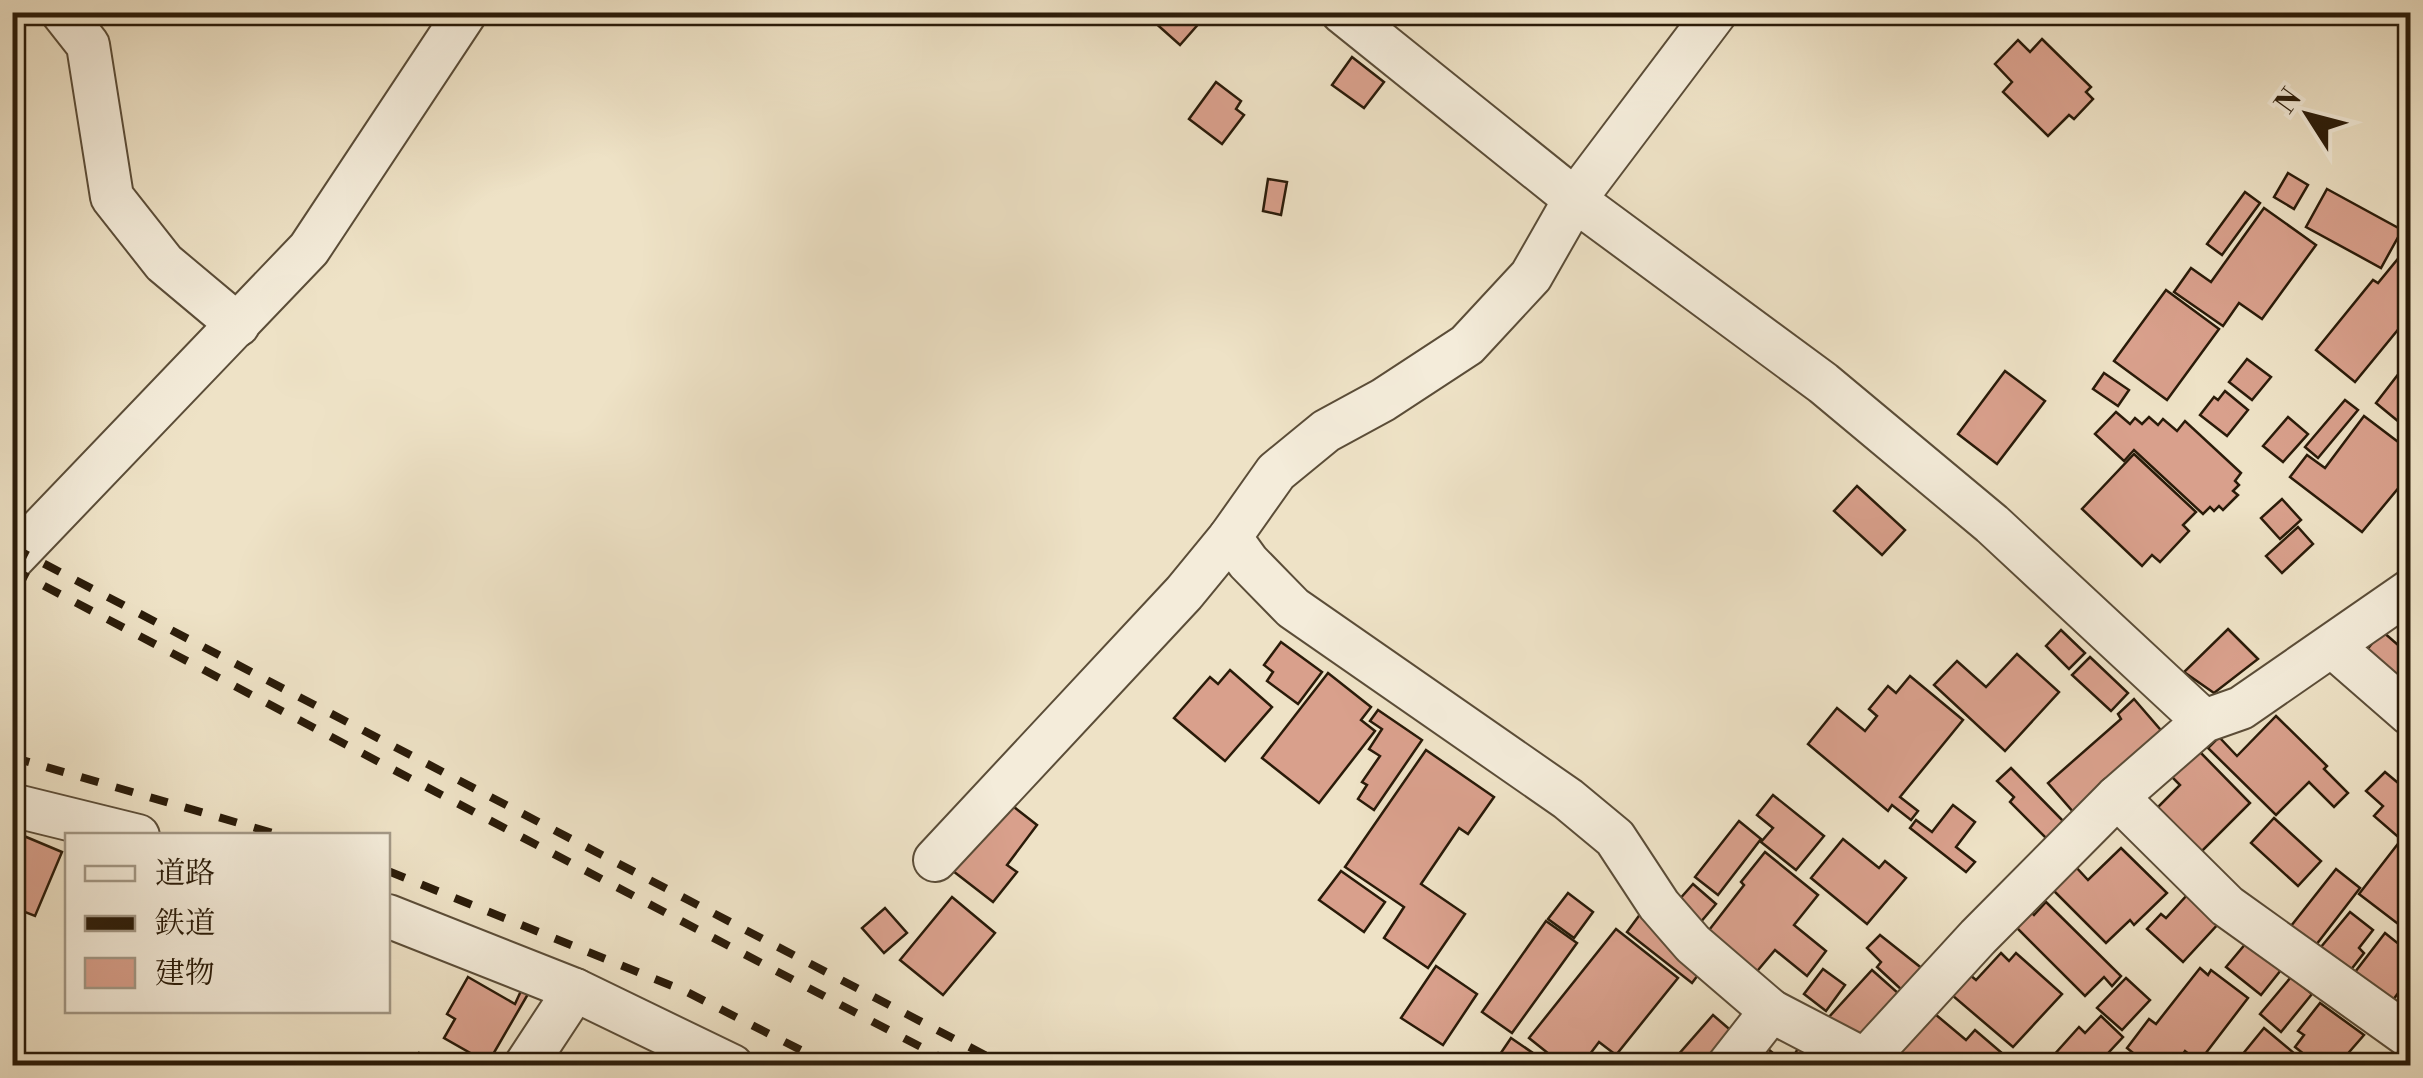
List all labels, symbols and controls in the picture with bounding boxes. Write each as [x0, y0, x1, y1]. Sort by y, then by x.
north arrow [2258, 65, 2358, 165]
text: N [2268, 82, 2310, 120]
legend [65, 833, 390, 1013]
text: 道路 [155, 855, 215, 893]
text: 鉄道 [155, 905, 215, 943]
text: 建物 [155, 955, 215, 993]

